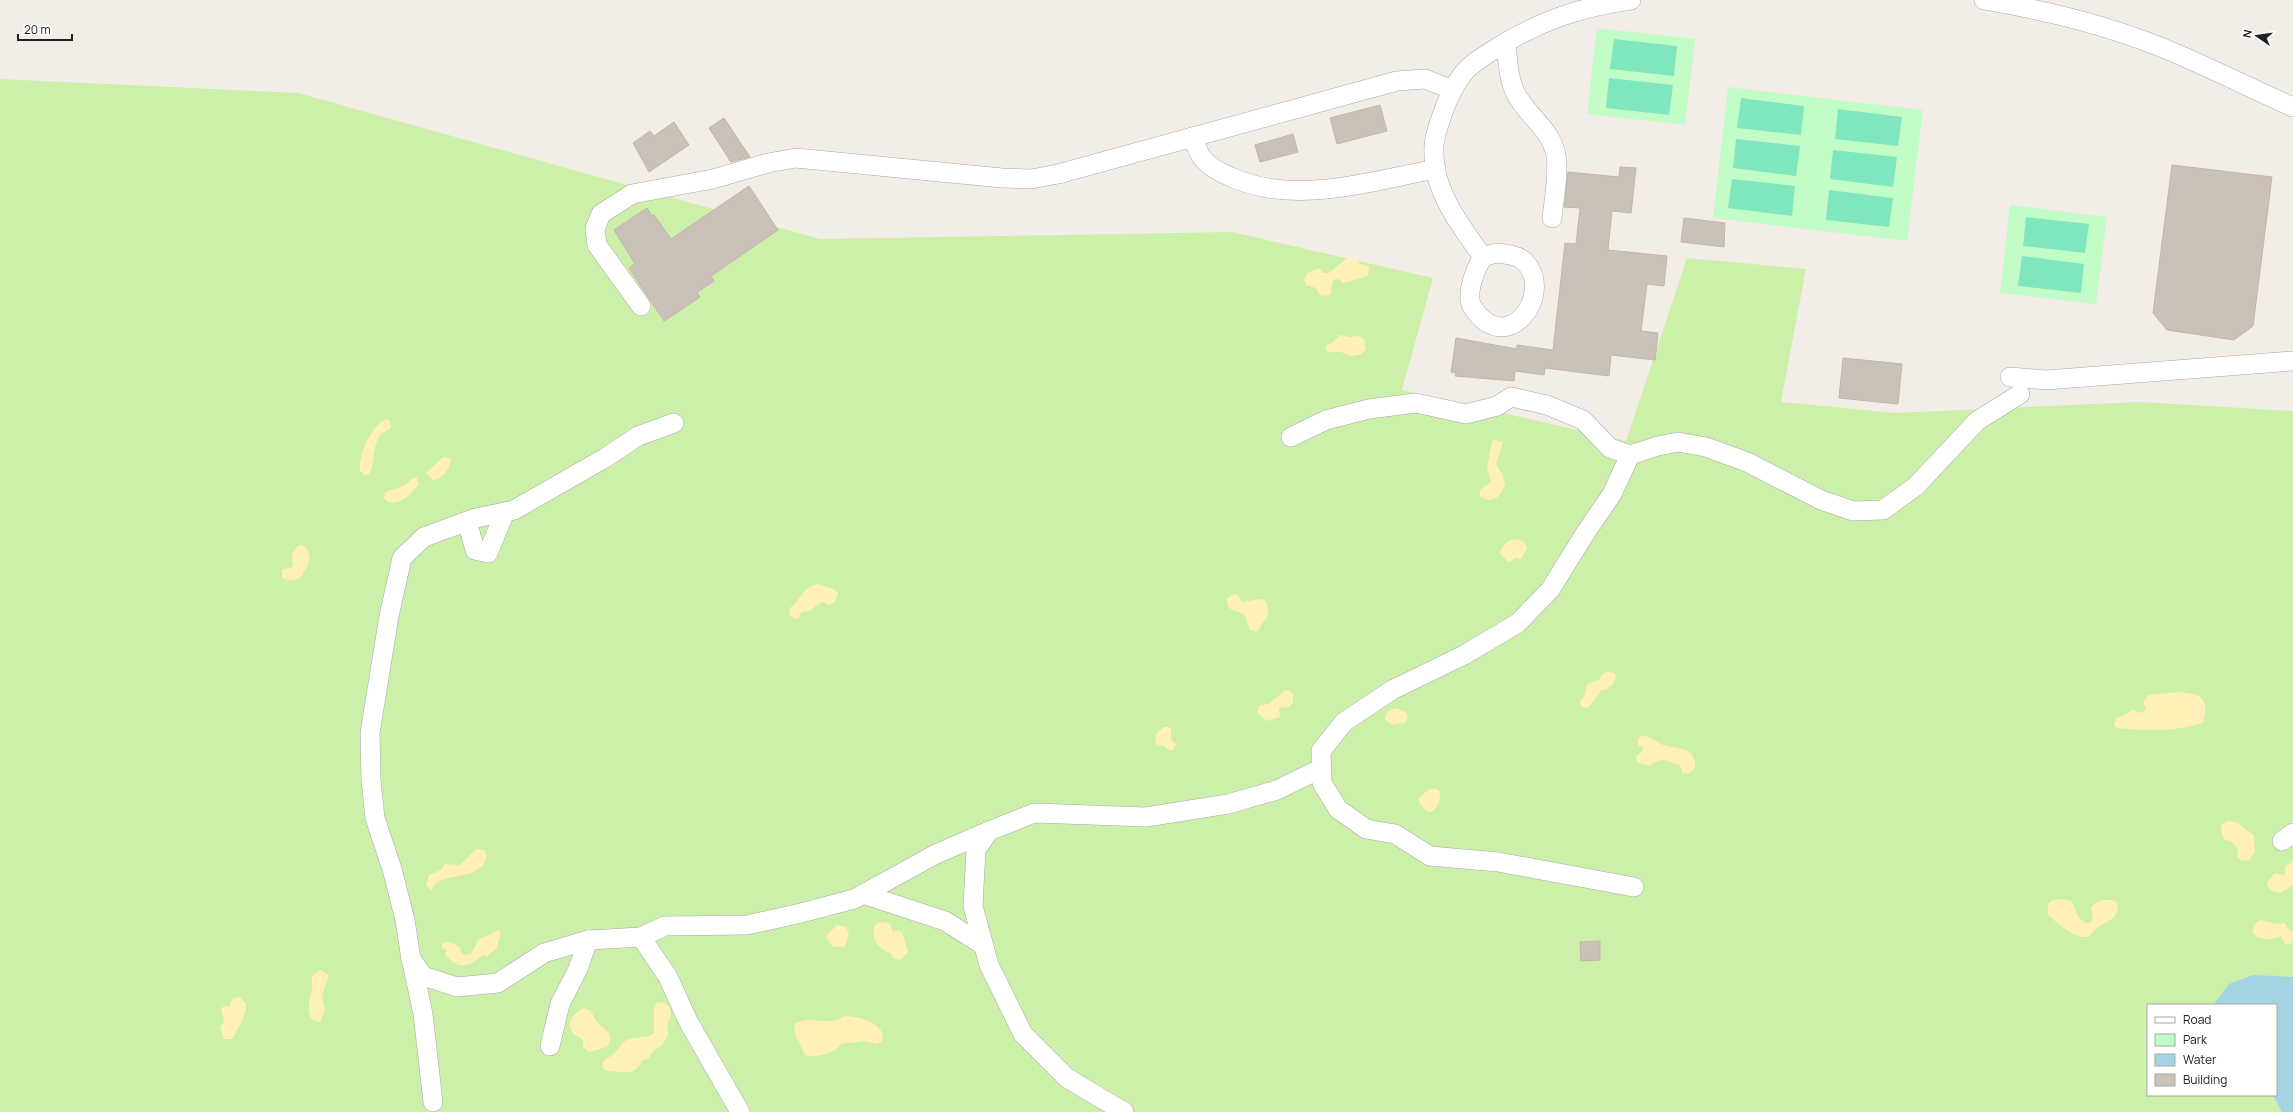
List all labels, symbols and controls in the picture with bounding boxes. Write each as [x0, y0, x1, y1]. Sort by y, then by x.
scale bar [18, 16, 72, 42]
north arrow [2237, 16, 2277, 56]
text: 20 m [24, 21, 51, 38]
text: N [2239, 28, 2255, 39]
legend [2147, 1004, 2277, 1096]
text: Road [2183, 1011, 2211, 1028]
text: Park [2183, 1031, 2208, 1048]
text: Water [2183, 1051, 2217, 1068]
text: Building [2183, 1071, 2227, 1088]

